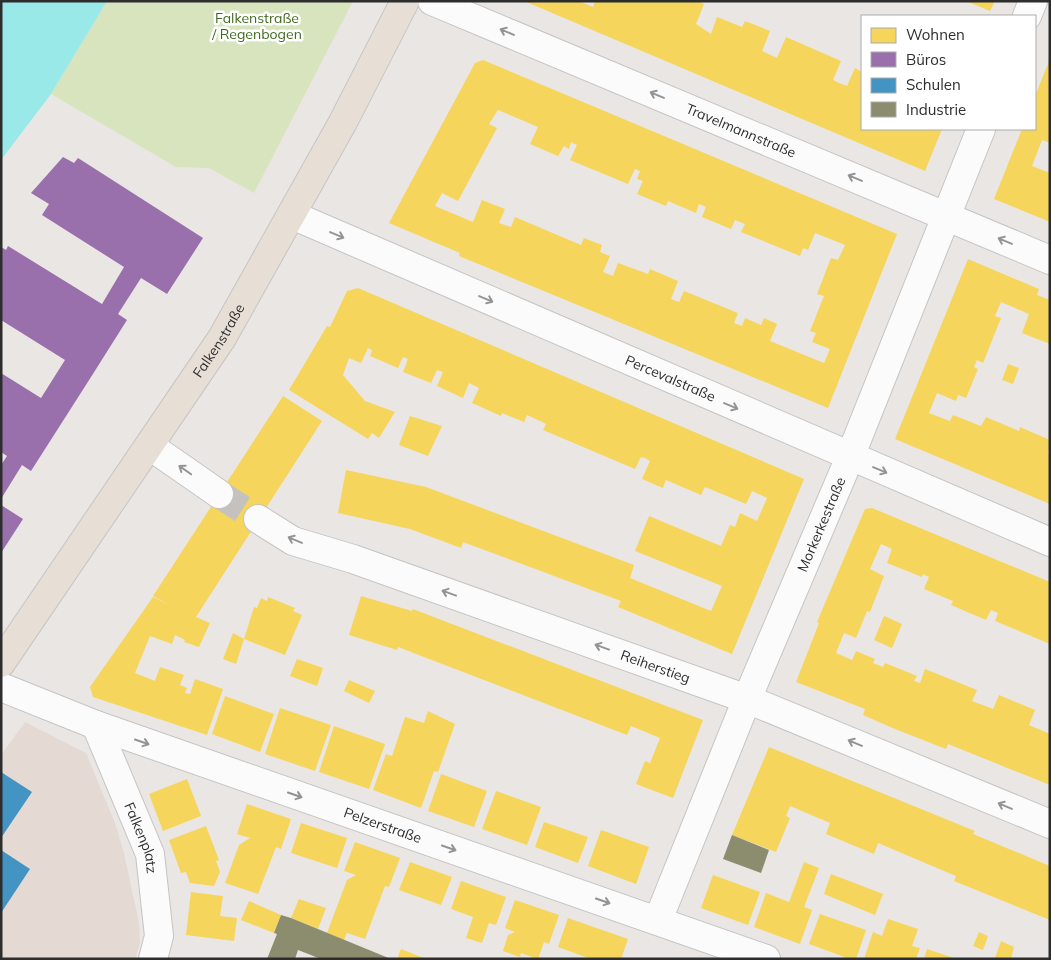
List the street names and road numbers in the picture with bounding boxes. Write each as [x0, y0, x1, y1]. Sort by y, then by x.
street label: Travelmannstraße [683, 99, 799, 162]
street label: Falkenstraße [189, 300, 248, 381]
street label: Percevalstraße [622, 351, 718, 406]
street label: Morkerkestraße [793, 474, 849, 575]
street label: Reiherstieg [618, 646, 693, 687]
street label: Falkenplatz [120, 800, 161, 874]
street label: Pelzerstraße [341, 803, 424, 847]

